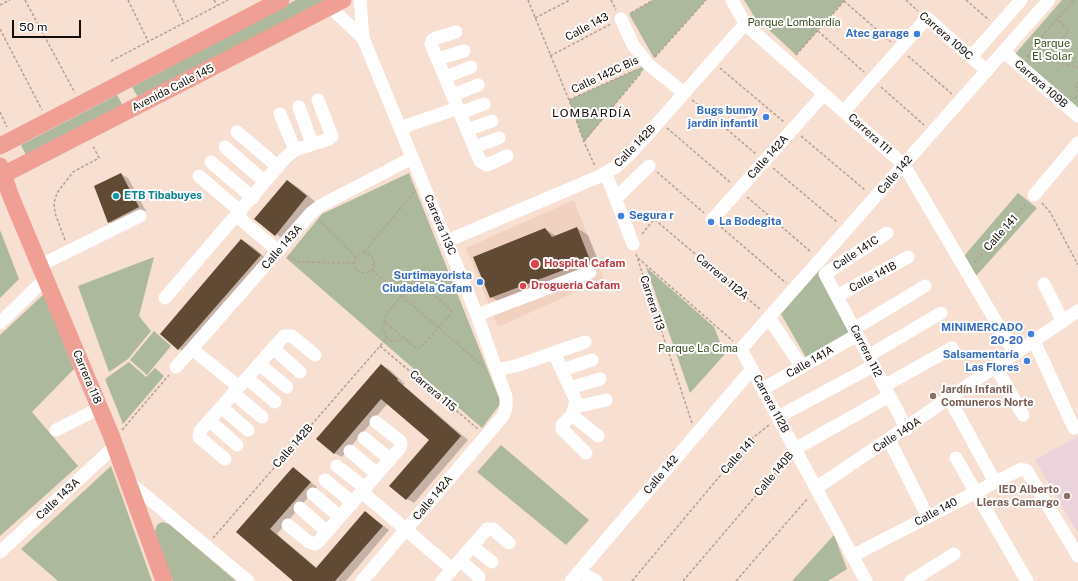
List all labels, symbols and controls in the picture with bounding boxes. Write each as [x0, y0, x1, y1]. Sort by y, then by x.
street label: Carrera 109C [916, 9, 976, 63]
street label: Calle 143 [563, 10, 611, 44]
scale bar [14, 12, 83, 38]
park label: Parque Lombardía [747, 16, 841, 30]
text: 50 m [19, 20, 47, 34]
place label: Atec garage [846, 27, 909, 41]
marker: Atec garage [912, 29, 922, 39]
park label: Parque El Solar [1032, 37, 1072, 63]
street label: Calle 142C Bis [569, 54, 641, 96]
street label: Carrera 109B [1012, 57, 1070, 111]
street label: Avenida Calle 145 [130, 62, 216, 114]
place label: Bugs bunny jardin infantil [688, 104, 758, 130]
district label: LOMBARDÍA [552, 106, 632, 120]
street label: Carrera 111 [845, 111, 895, 157]
marker: Bugs bunny jardin infantil [761, 112, 771, 122]
street label: Calle 142B [611, 122, 659, 170]
street label: Calle 142A [745, 132, 791, 182]
street label: Calle 142 [875, 153, 915, 197]
place label: ETB Tibabuyes [124, 189, 202, 203]
marker: ETB Tibabuyes [111, 191, 121, 201]
street label: Carrera 113C [421, 193, 459, 257]
place label: Segura r [629, 209, 674, 223]
marker: Segura r [616, 211, 626, 221]
street label: Calle 141 [981, 212, 1021, 254]
place label: La Bodegita [719, 215, 782, 229]
marker: La Bodegita [706, 217, 716, 227]
street label: Calle 143A [259, 222, 305, 272]
street label: Calle 141C [831, 233, 881, 273]
street label: Carrera 112A [693, 251, 751, 303]
place label: Hospital Cafam [544, 257, 625, 271]
marker: Hospital Cafam [529, 258, 541, 270]
street label: Calle 141B [847, 259, 899, 295]
place label: Surtimayorista Ciudadela Cafam [382, 269, 472, 295]
street label: Carrera 113 [637, 274, 667, 332]
marker: Surtimayorista Ciudadela Cafam [475, 277, 485, 287]
place label: Drogueria Cafam [531, 279, 620, 293]
marker: Drogueria Cafam [518, 281, 528, 291]
place label: MINIMERCADO 20-20 [941, 321, 1023, 347]
street label: Carrera 112 [847, 323, 885, 379]
marker: MINIMERCADO 20-20 [1026, 329, 1036, 339]
park label: Parque La Cima [658, 342, 738, 356]
street label: Calle 141A [784, 343, 836, 381]
street label: Carrera 118 [70, 348, 104, 406]
place label: Salsamentaría Las Flores [943, 348, 1019, 374]
marker: Salsamentaría Las Flores [1022, 356, 1032, 366]
street label: Carrera 115 [407, 368, 459, 414]
street label: Carrera 112B [750, 373, 792, 435]
place label: Jardín Infantil Comuneros Norte [941, 383, 1034, 409]
marker: Jardín Infantil Comuneros Norte [928, 391, 938, 401]
street label: Calle 140A [870, 415, 924, 455]
street label: Calle 142B [270, 421, 316, 471]
street label: Calle 141 [718, 435, 758, 477]
street label: Calle 140B [752, 449, 796, 499]
street label: Calle 142 [641, 453, 681, 497]
street label: Calle 142A [410, 473, 456, 523]
street label: Calle 143A [33, 475, 83, 523]
place label: IED Alberto Lleras Camargo [977, 483, 1059, 509]
marker: IED Alberto Lleras Camargo [1062, 491, 1072, 501]
street label: Calle 140 [912, 495, 960, 529]

